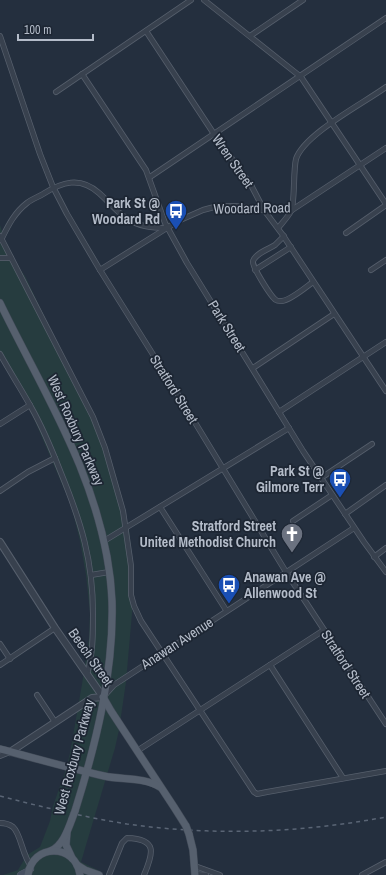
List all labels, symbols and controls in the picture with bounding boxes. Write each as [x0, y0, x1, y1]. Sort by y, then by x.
scale bar [18, 16, 93, 42]
text: 100 m [24, 22, 51, 38]
street label: Wren Street [208, 131, 258, 191]
place label: Park St @ Woodard Rd [92, 194, 160, 228]
bus stop icon: Park St @ Woodard Rd [163, 198, 189, 231]
street label: Woodard Road [213, 198, 291, 218]
street label: Park Street [204, 297, 250, 355]
street label: Stratford Street [146, 351, 202, 427]
street label: West Roxbury Parkway [44, 372, 109, 488]
place label: Park St @ Gilmore Terr [256, 462, 325, 496]
bus stop icon: Park St @ Gilmore Terr [327, 466, 353, 499]
place label: Stratford Street United Methodist Church [140, 517, 276, 551]
church icon: Stratford Street United Methodist Church [279, 521, 305, 554]
place label: Anawan Ave @ Allenwood St [244, 568, 326, 602]
bus stop icon: Anawan Ave @ Allenwood St [216, 572, 242, 605]
street label: Anawan Avenue [137, 613, 217, 674]
street label: Beech Street [65, 625, 117, 689]
street label: Stratford Street [317, 626, 375, 702]
street label: West Roxbury Parkway [50, 697, 98, 817]

